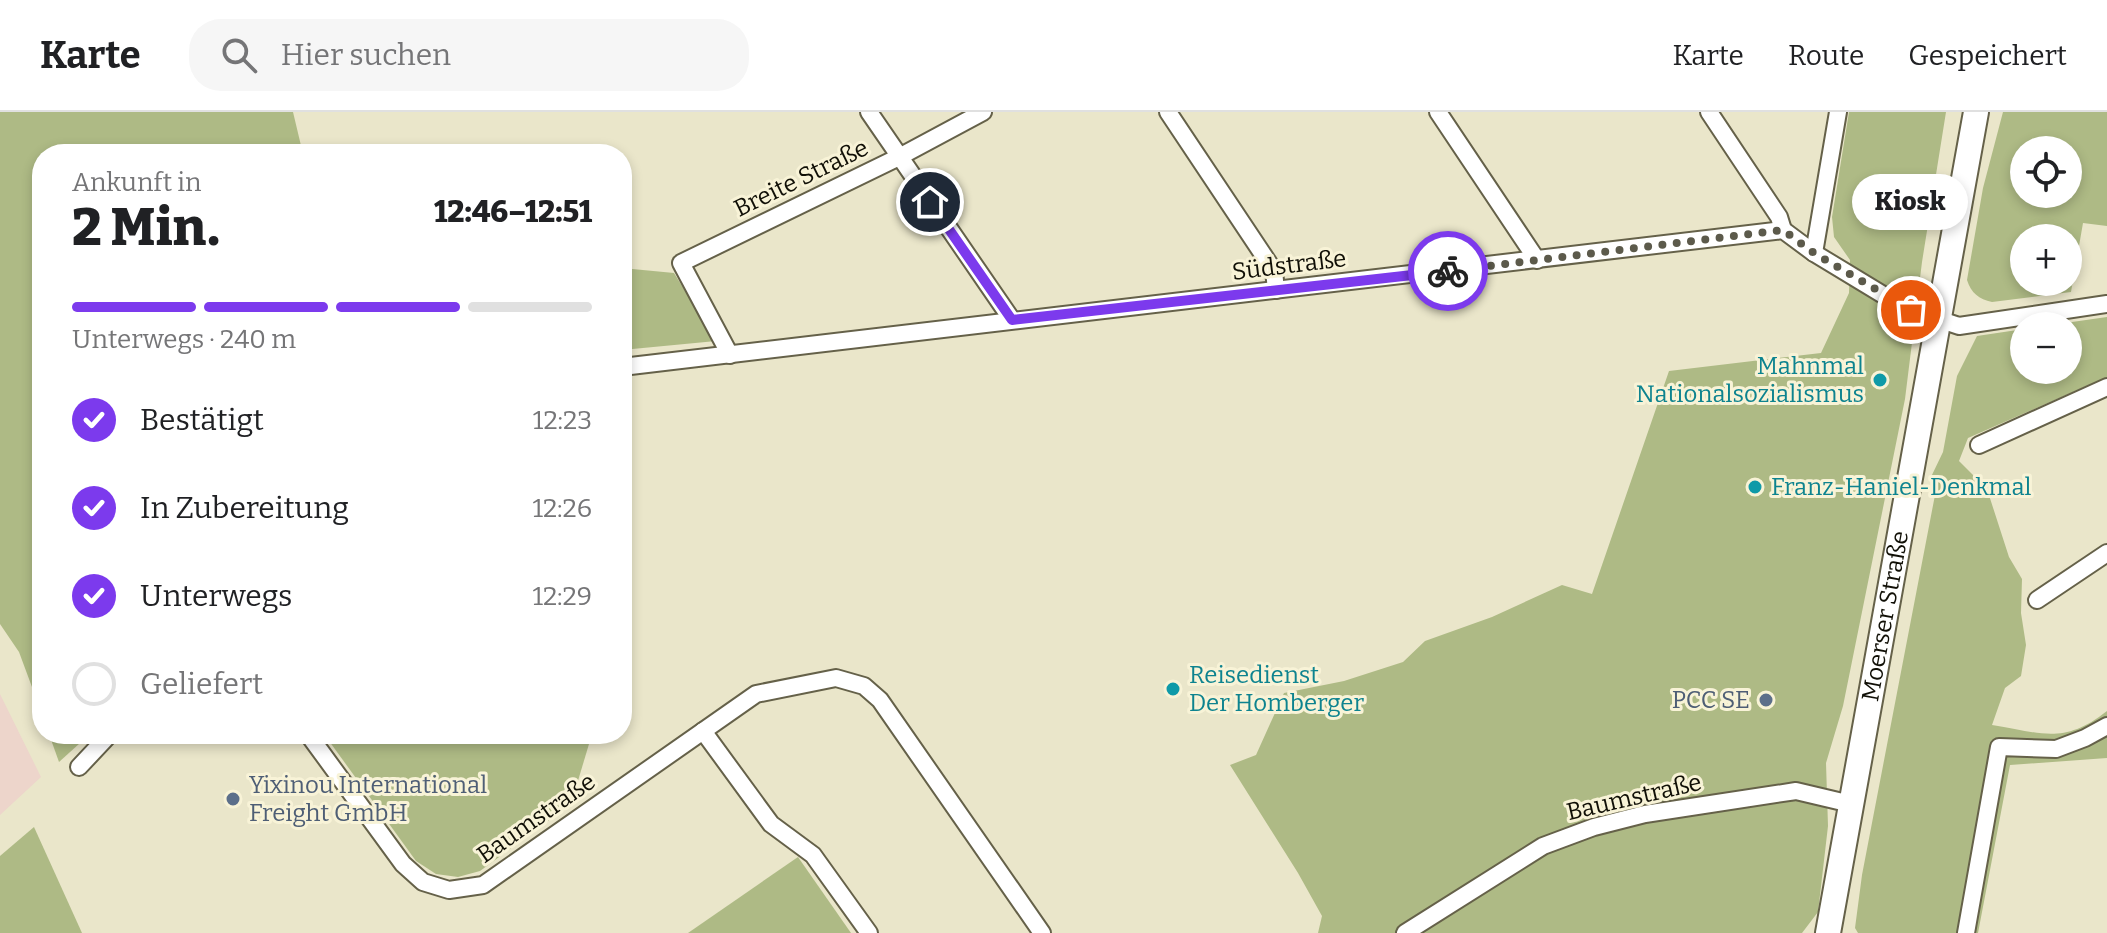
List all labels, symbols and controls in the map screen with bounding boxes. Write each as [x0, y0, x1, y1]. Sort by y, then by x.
search box [189, 19, 749, 91]
text: Karte [40, 32, 141, 78]
icon: search [217, 33, 261, 77]
text: Hier suchen [281, 37, 451, 73]
text: Karte [1673, 39, 1744, 72]
text: Route [1788, 39, 1864, 72]
text: Gespeichert [1908, 39, 2067, 72]
street label: Breite Straße [729, 133, 873, 223]
map controls [2010, 136, 2082, 384]
button: locate [2010, 136, 2082, 208]
text: Ankunft in [72, 167, 201, 198]
pin [896, 168, 964, 236]
callout: Kiosk [1853, 174, 1969, 230]
icon: home [908, 180, 952, 224]
text: Kiosk [1874, 186, 1946, 217]
text: 12:46–12:51 [434, 194, 592, 230]
text: 2 Min. [72, 196, 220, 259]
button: + [2010, 224, 2082, 296]
courier [1408, 231, 1488, 311]
street label: Südstraße [1230, 244, 1348, 286]
icon: bike [1426, 249, 1470, 293]
pin [1877, 276, 1945, 344]
icon: bag [1889, 288, 1933, 332]
button: − [2010, 312, 2082, 384]
text: Unterwegs · 240 m [72, 324, 296, 355]
place label: Mahnmal Nationalsozialismus [1636, 352, 1864, 408]
marker: Mahnmal Nationalsozialismus [1871, 371, 1889, 389]
icon: check [72, 398, 116, 442]
text: Bestätigt [140, 402, 264, 438]
text: 12:23 [533, 405, 592, 436]
place label: Franz-Haniel-Denkmal [1771, 473, 2032, 501]
marker: Franz-Haniel-Denkmal [1746, 478, 1764, 496]
icon: check [72, 486, 116, 530]
text: In Zubereitung [140, 490, 349, 526]
text: 12:26 [532, 493, 592, 524]
street label: Moerser Straße [1856, 529, 1914, 704]
icon: check [72, 574, 116, 618]
text: Unterwegs [140, 578, 292, 614]
text: 12:29 [532, 581, 592, 612]
place label: Reisedienst Der Homberger [1189, 661, 1364, 717]
text: Geliefert [140, 666, 263, 702]
marker: Reisedienst Der Homberger [1164, 680, 1182, 698]
place label: PCC SE [1672, 686, 1750, 714]
marker: PCC SE [1757, 691, 1775, 709]
street label: Baumstraße [472, 767, 600, 869]
street label: Baumstraße [1564, 768, 1704, 826]
place label: Yixinou International Freight GmbH [249, 771, 487, 827]
marker: Yixinou International Freight GmbH [224, 790, 242, 808]

